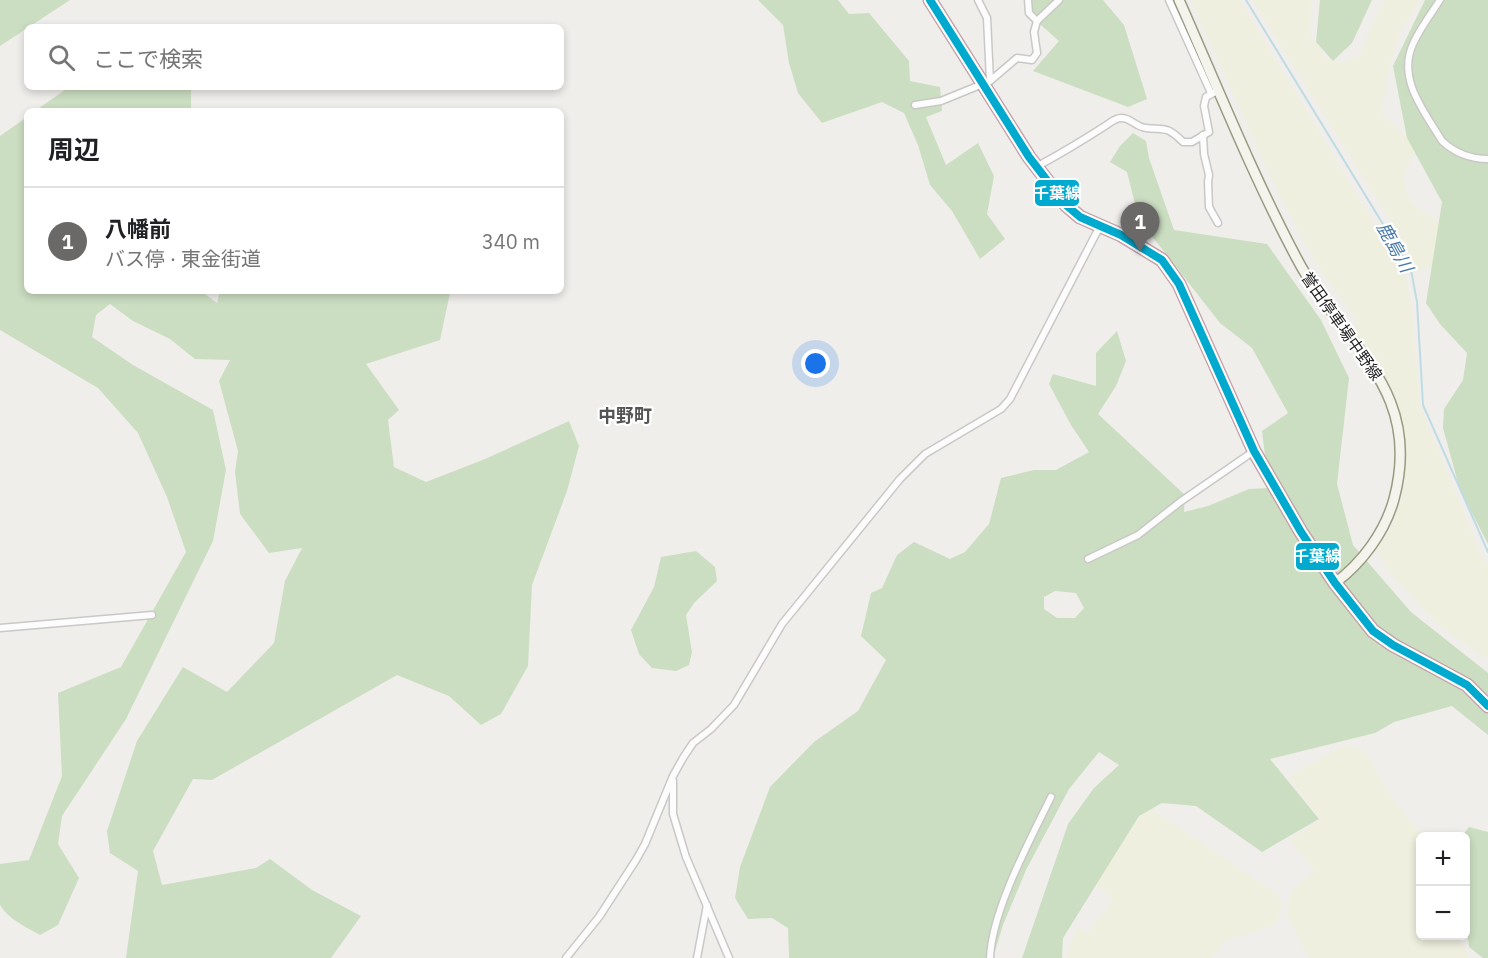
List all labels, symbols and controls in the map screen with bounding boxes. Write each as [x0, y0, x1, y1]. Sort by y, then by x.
search box [24, 24, 564, 90]
icon: search [45, 41, 78, 74]
text: ここで検索 [93, 44, 203, 73]
text: 周辺 [48, 132, 100, 166]
line badge: 千葉線 [1034, 179, 1080, 207]
text: 千葉線 [1033, 183, 1081, 203]
pin: 1 [1120, 202, 1160, 252]
text: 八幡前 [105, 214, 171, 243]
water label: 鹿島川 [1372, 218, 1419, 278]
text: 1 [62, 228, 74, 255]
text: 340 m [482, 228, 540, 255]
text: バス停 · 東金街道 [105, 245, 261, 272]
street label: 誉田停車場中野線 [1297, 268, 1387, 384]
your location [801, 349, 830, 378]
district label: 中野町 [598, 404, 652, 427]
line badge: 千葉線 [1295, 542, 1340, 571]
text: 千葉線 [1293, 546, 1341, 566]
map controls [1416, 832, 1470, 940]
button: + [1416, 832, 1470, 886]
button: − [1416, 886, 1470, 940]

